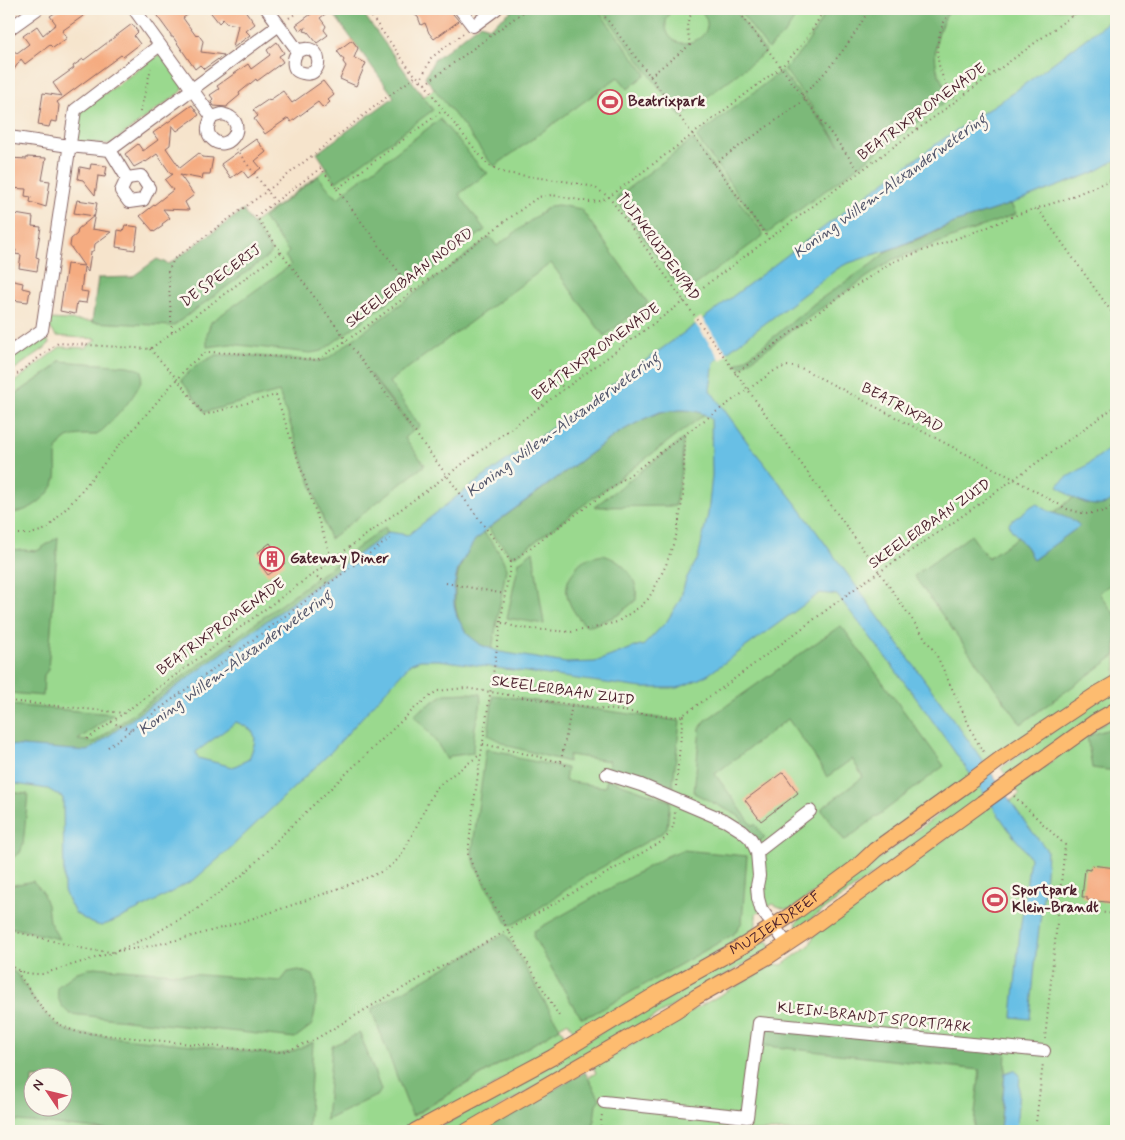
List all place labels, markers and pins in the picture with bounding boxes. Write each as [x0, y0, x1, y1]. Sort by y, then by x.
sports icon: Beatrixpark [597, 89, 623, 115]
place label: Beatrixpark [628, 92, 706, 112]
building icon: Gateway Diner [259, 546, 285, 572]
place label: Gateway Diner [290, 549, 389, 569]
place label: Sportpark Klein-Brandt [1012, 881, 1099, 918]
sports icon: Sportpark Klein-Brandt [982, 887, 1008, 913]

